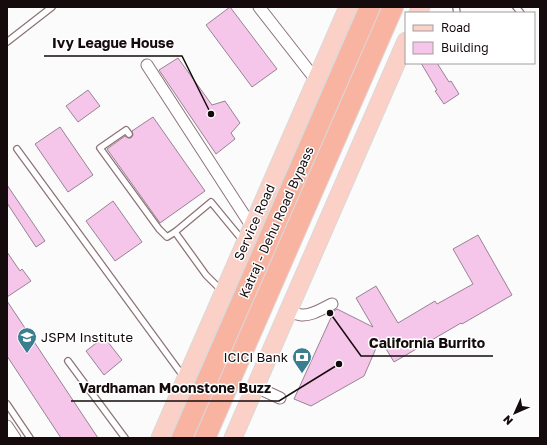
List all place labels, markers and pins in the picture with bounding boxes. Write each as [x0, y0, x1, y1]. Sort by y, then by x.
callout: Ivy League House [44, 30, 182, 56]
school or university icon: JSPM Institute [16, 326, 38, 354]
place label: JSPM Institute [41, 329, 133, 345]
callout: California Burrito [361, 330, 493, 356]
bank icon: ICICI Bank [291, 346, 313, 374]
place label: ICICI Bank [223, 349, 289, 365]
callout: Vardhaman Moonstone Buzz [71, 375, 279, 401]

